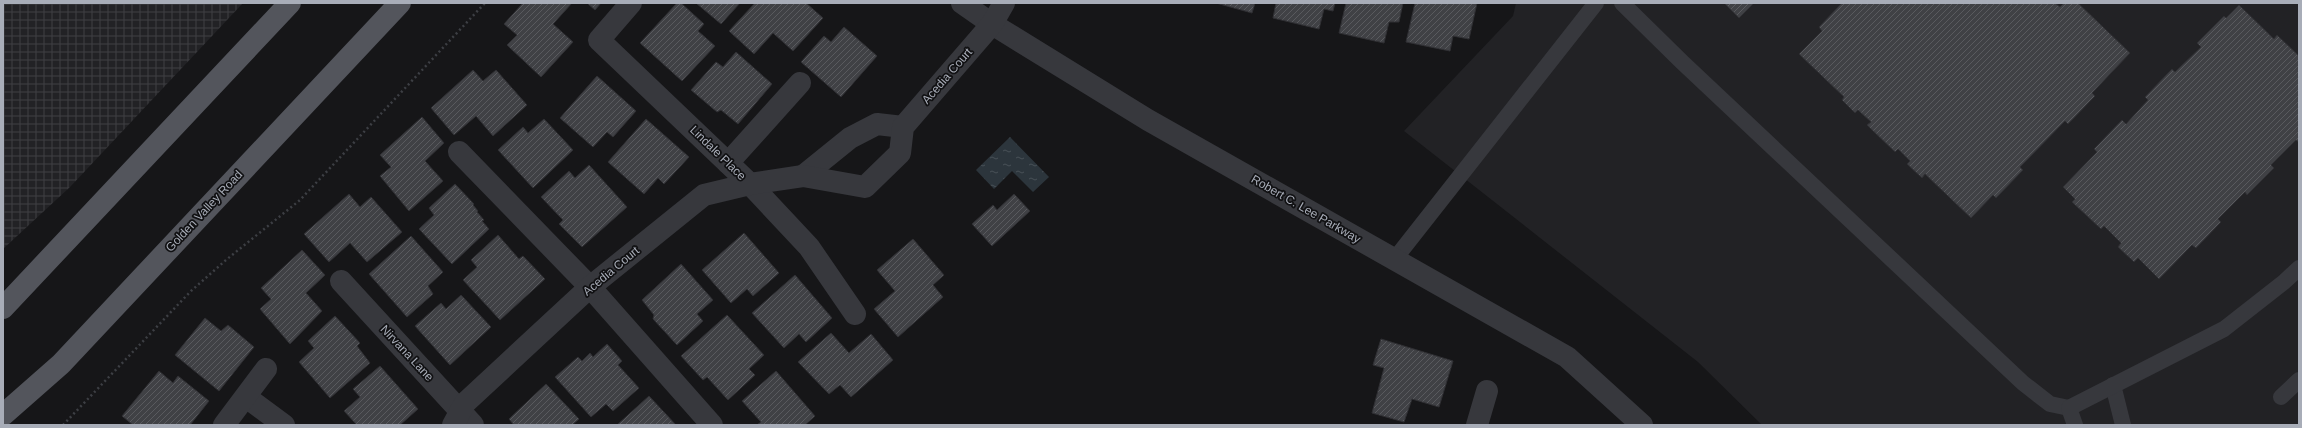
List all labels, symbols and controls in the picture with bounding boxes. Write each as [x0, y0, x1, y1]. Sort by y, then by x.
street label: Acedia Court [919, 45, 975, 107]
street label: Lindale Place [687, 123, 749, 183]
street label: Golden Valley Road [163, 168, 245, 254]
street label: Robert C. Lee Parkway [1249, 172, 1363, 246]
street label: Acedia Court [580, 243, 643, 299]
street label: Nirvana Lane [378, 322, 437, 384]

